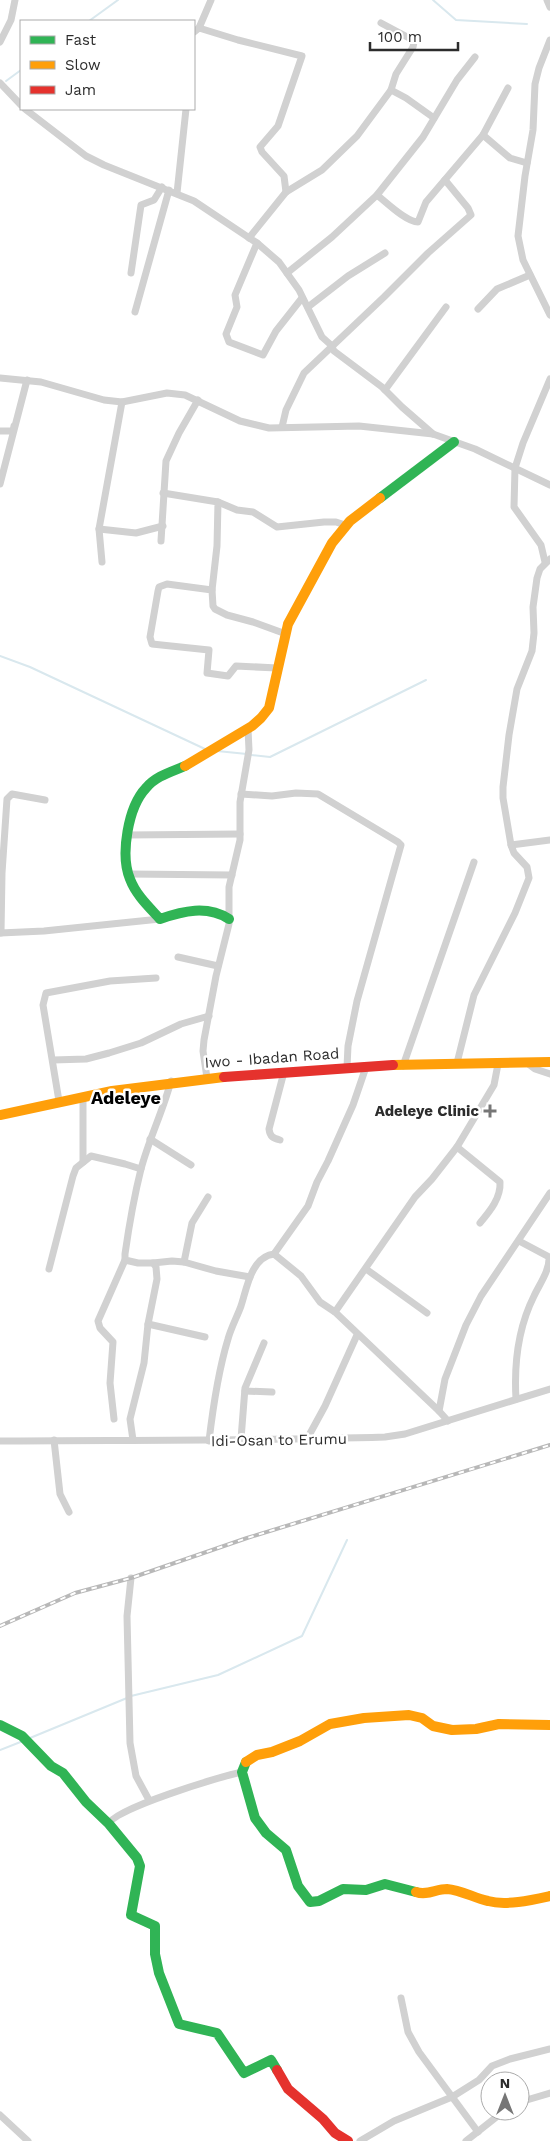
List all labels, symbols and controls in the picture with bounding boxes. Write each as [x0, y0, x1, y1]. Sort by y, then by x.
legend [20, 20, 195, 110]
scale bar [370, 20, 458, 52]
text: 100 m [378, 28, 422, 46]
text: Fast [65, 31, 97, 49]
text: Slow [65, 56, 101, 74]
text: Jam [65, 81, 96, 99]
street label: Iwo - Ibadan Road [204, 1044, 340, 1072]
district label: Adeleye [91, 1087, 161, 1108]
place label: Adeleye Clinic [375, 1102, 479, 1120]
marker: Adeleye Clinic [483, 1104, 497, 1118]
street label: Idi-Osan to Erumu [211, 1430, 347, 1450]
north arrow [480, 2071, 530, 2121]
text: N [500, 2075, 510, 2091]

